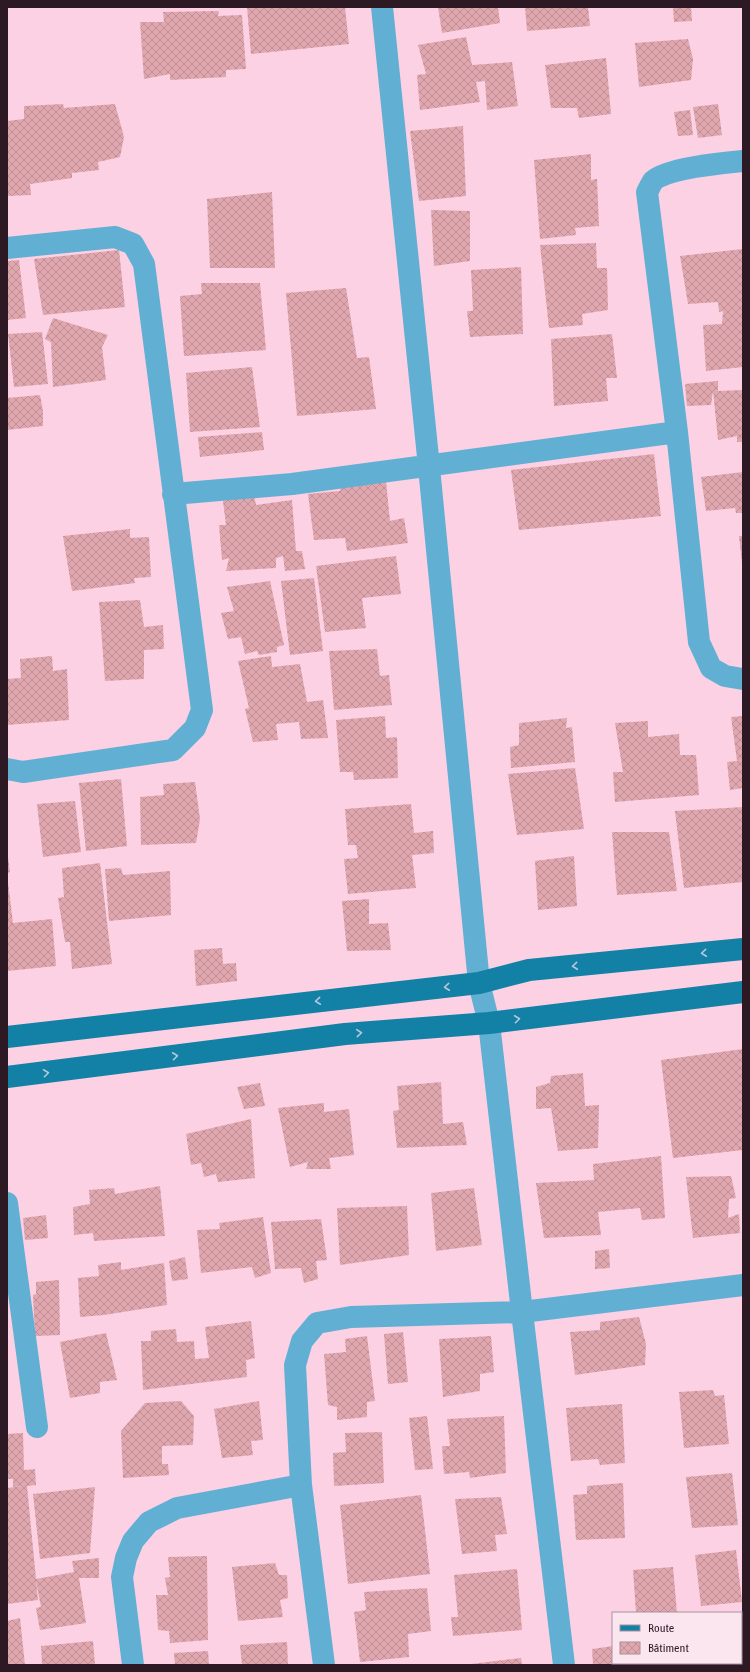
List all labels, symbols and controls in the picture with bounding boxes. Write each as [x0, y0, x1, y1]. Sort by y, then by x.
one-way arrow [701, 948, 707, 957]
one-way arrow [572, 961, 578, 970]
one-way arrow [444, 982, 450, 991]
one-way arrow [315, 997, 321, 1006]
one-way arrow [514, 1015, 520, 1024]
one-way arrow [356, 1028, 362, 1037]
one-way arrow [172, 1052, 178, 1061]
one-way arrow [43, 1068, 49, 1077]
legend [612, 1612, 742, 1664]
text: Route [648, 1621, 674, 1635]
text: Bâtiment [648, 1641, 689, 1655]

